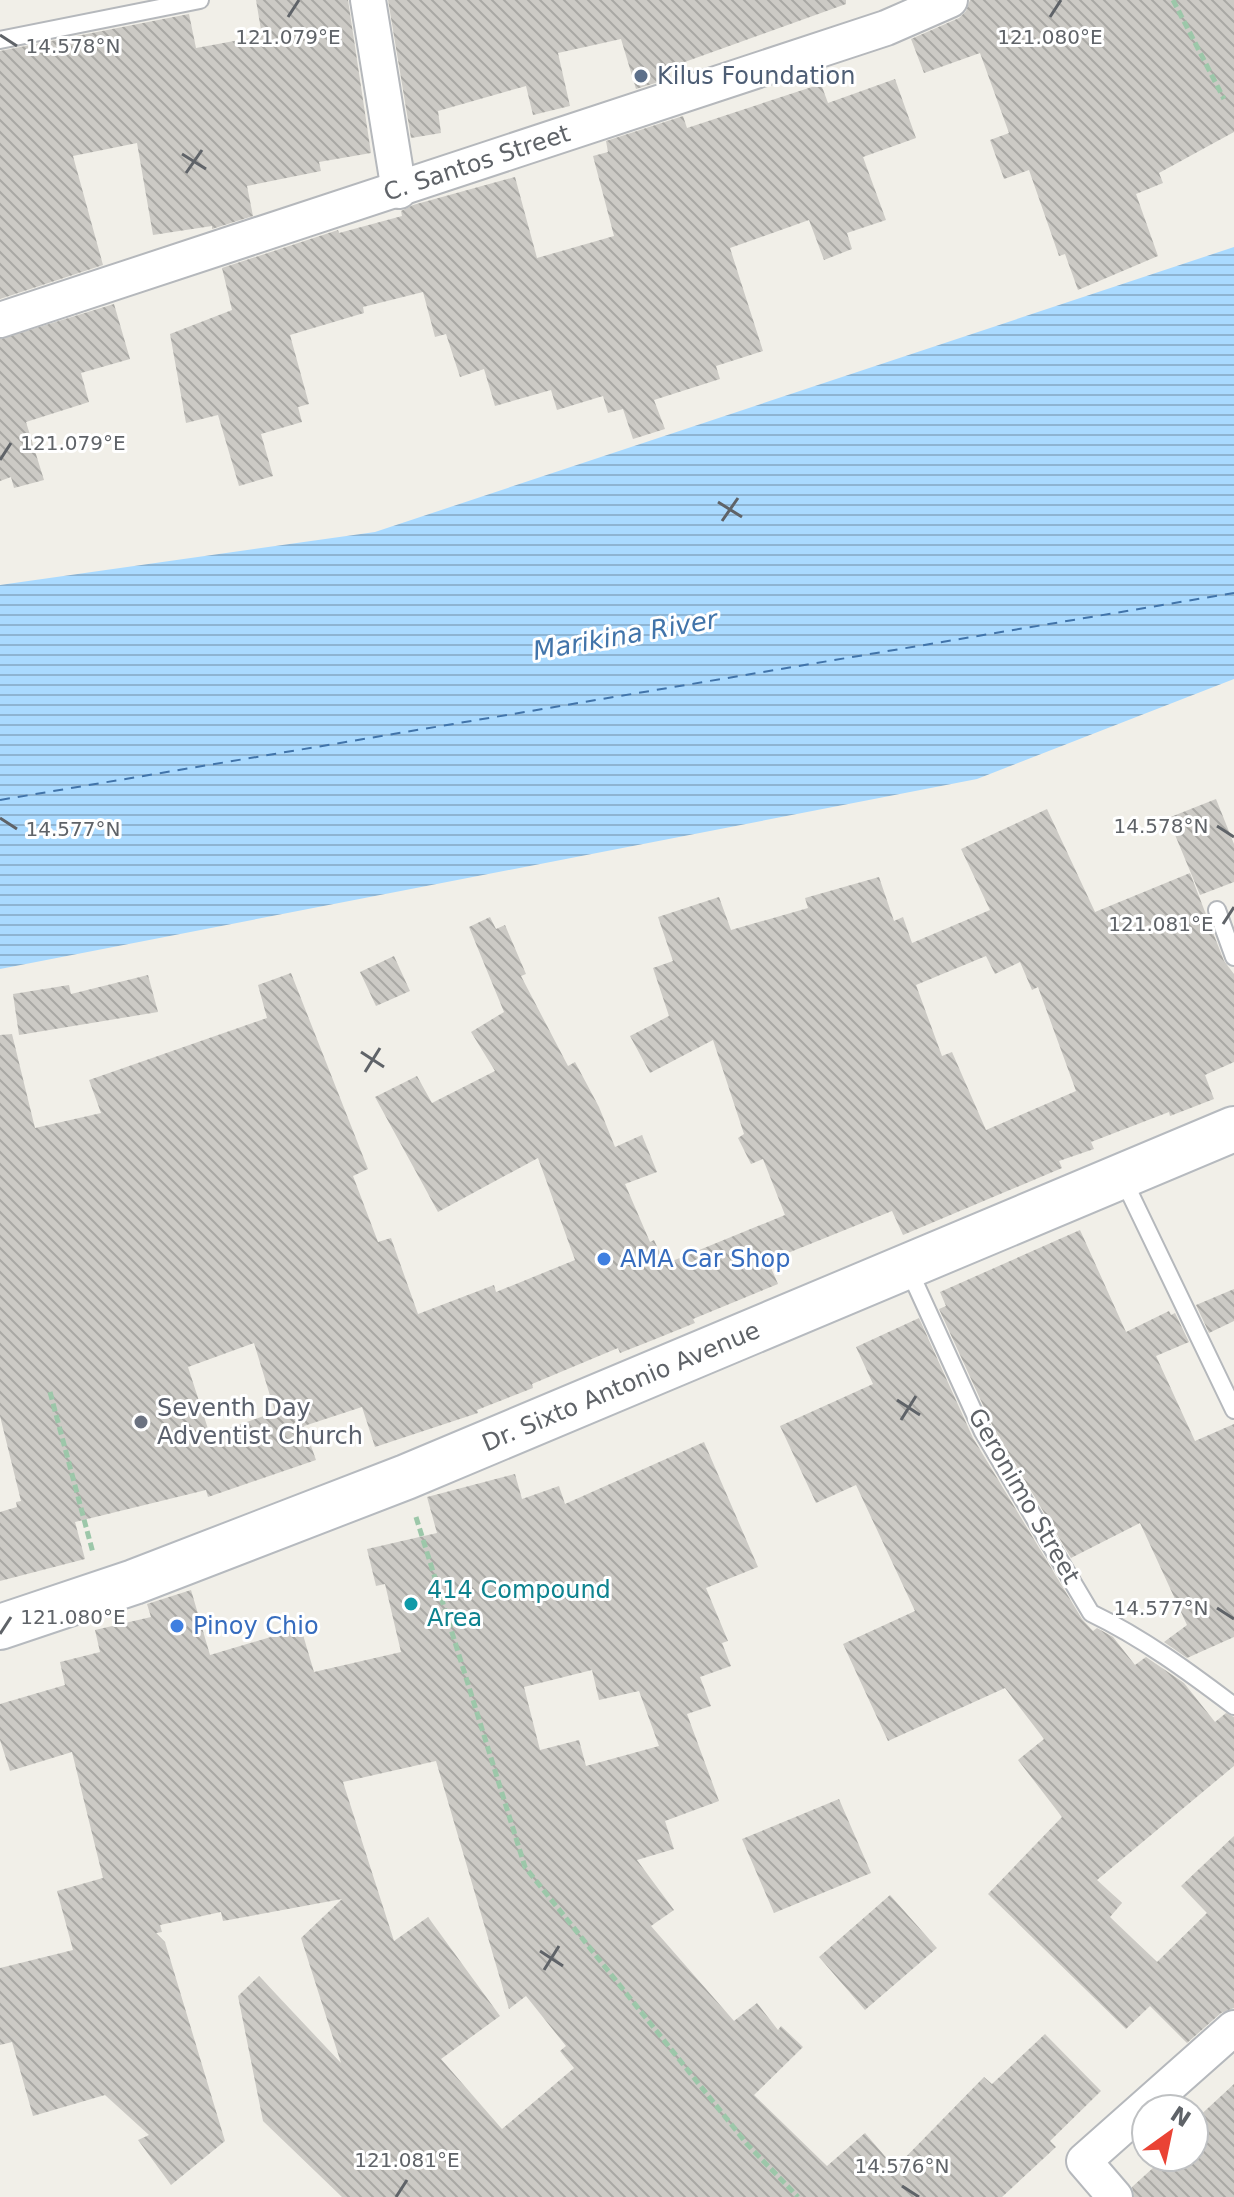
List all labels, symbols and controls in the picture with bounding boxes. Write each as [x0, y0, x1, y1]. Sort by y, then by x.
text: 121.079°E [235, 25, 341, 49]
text: 121.080°E [997, 25, 1103, 49]
text: 14.578°N [26, 34, 120, 58]
place label: Kilus Foundation [657, 62, 855, 90]
marker: Kilus Foundation [632, 67, 650, 85]
street label: C. Santos Street [380, 119, 573, 207]
text: 121.079°E [20, 431, 126, 455]
water label: Marikina River [531, 604, 722, 666]
text: 14.578°N [1114, 814, 1208, 838]
text: 14.577°N [26, 817, 120, 841]
text: 121.081°E [1108, 912, 1214, 936]
place label: AMA Car Shop [620, 1245, 791, 1273]
marker: AMA Car Shop [595, 1250, 613, 1268]
street label: Dr. Sixto Antonio Avenue [478, 1316, 764, 1457]
place label: Seventh Day Adventist Church [157, 1394, 363, 1450]
street label: Geronimo Street [962, 1403, 1086, 1589]
marker: Seventh Day Adventist Church [132, 1413, 150, 1431]
place label: 414 Compound Area [427, 1576, 611, 1632]
marker: 414 Compound Area [402, 1595, 420, 1613]
text: 14.577°N [1114, 1596, 1208, 1620]
text: 121.080°E [20, 1605, 126, 1629]
place label: Pinoy Chio [193, 1612, 319, 1640]
marker: Pinoy Chio [168, 1617, 186, 1635]
north arrow [1130, 2093, 1210, 2173]
text: N [1166, 2101, 1195, 2132]
text: 121.081°E [354, 2148, 460, 2172]
text: 14.576°N [855, 2154, 949, 2178]

